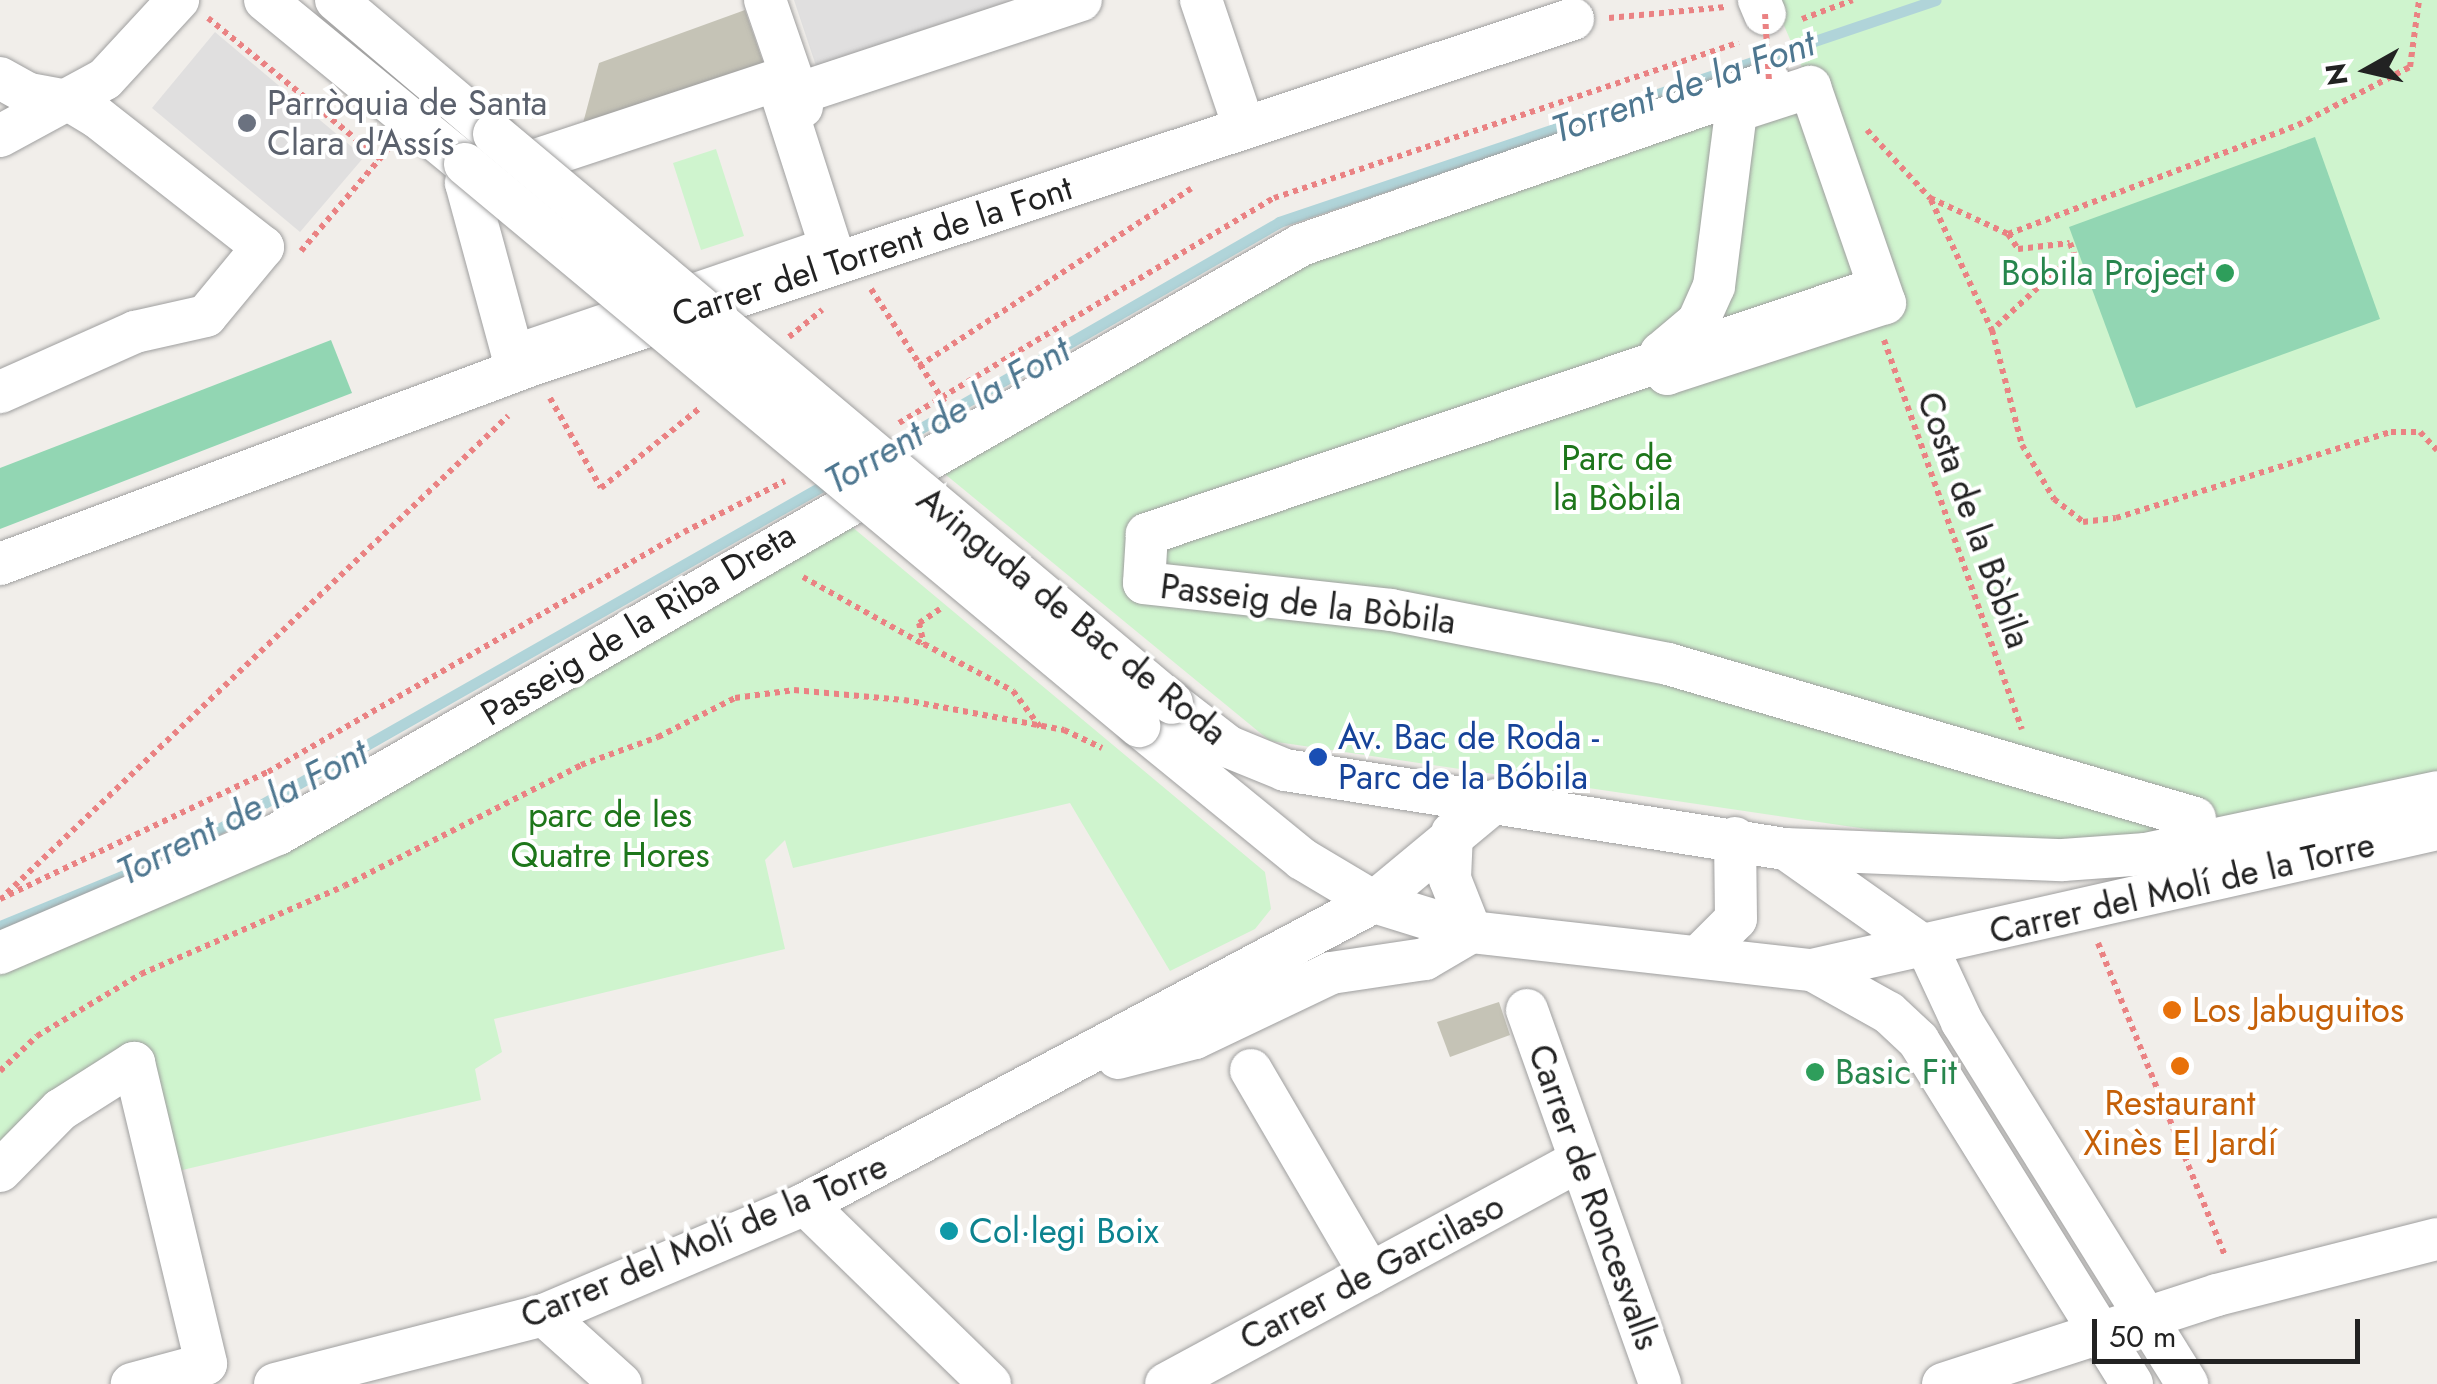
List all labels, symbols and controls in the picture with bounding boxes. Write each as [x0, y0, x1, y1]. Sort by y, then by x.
water label: Torrent de la Font [1546, 20, 1820, 152]
north arrow [2317, 20, 2417, 120]
text: N [2315, 60, 2359, 88]
place label: Parròquia de Santa Clara d'Assís [267, 82, 547, 164]
marker: Parròquia de Santa Clara d'Assís [236, 112, 258, 134]
street label: Carrer del Torrent de la Font [667, 166, 1077, 336]
place label: Bobila Project [2001, 252, 2205, 294]
marker: Bobila Project [2214, 262, 2236, 284]
water label: Torrent de la Font [817, 327, 1077, 503]
street label: Costa de la Bòbila [1908, 386, 2040, 654]
park label: Parc de la Bòbila [1553, 437, 1681, 519]
street label: Avinguda de Bac de Roda [909, 478, 1235, 754]
street label: Passeig de la Riba Dreta [473, 514, 803, 734]
street label: Passeig de la Bòbila [1158, 565, 1458, 643]
place label: Av. Bac de Roda - Parc de la Bóbila [1338, 716, 1599, 798]
water label: Torrent de la Font [109, 729, 375, 895]
marker: Av. Bac de Roda - Parc de la Bóbila [1307, 746, 1329, 768]
park label: parc de les Quatre Hores [510, 794, 710, 876]
street label: Carrer del Molí de la Torre [1985, 823, 2379, 953]
place label: Los Jabuguitos [2192, 989, 2404, 1031]
marker: Los Jabuguitos [2161, 999, 2183, 1021]
street label: Carrer de Roncesvalls [1519, 1039, 1669, 1355]
place label: Basic Fit [1835, 1051, 1957, 1093]
marker: Restaurant Xinès El Jardí [2169, 1055, 2191, 1077]
marker: Basic Fit [1804, 1061, 1826, 1083]
place label: Restaurant Xinès El Jardí [2083, 1082, 2277, 1164]
street label: Carrer del Molí de la Torre [515, 1145, 893, 1337]
street label: Carrer de Garcilaso [1233, 1185, 1511, 1359]
place label: Col·legi Boix [969, 1210, 1159, 1252]
marker: Col·legi Boix [938, 1220, 960, 1242]
scale bar [2097, 1299, 2364, 1361]
text: 50 m [2109, 1315, 2176, 1358]

